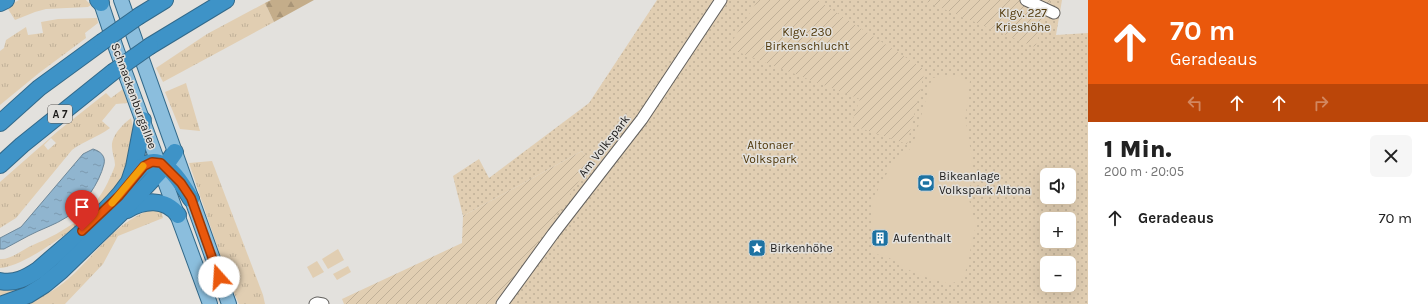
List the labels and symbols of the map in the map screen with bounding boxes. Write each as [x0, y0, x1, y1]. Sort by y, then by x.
park label: Klgv. 227 Krieshöhe [996, 6, 1050, 34]
park label: Klgv. 230 Birkenschlucht [765, 25, 849, 53]
street label: Schnackenburgallee [108, 41, 160, 151]
road number: A 7 [48, 105, 72, 123]
street label: Am Volkspark [575, 112, 633, 180]
park label: Altonaer Volkspark [743, 138, 797, 166]
place label: Bikeanlage Volkspark Altona [939, 169, 1031, 197]
sports icon: Bikeanlage Volkspark Altona [916, 173, 936, 193]
pin [65, 190, 99, 231]
building icon: Aufenthalt [870, 228, 890, 248]
place label: Aufenthalt [893, 231, 951, 245]
place icon: Birkenhöhe [747, 238, 767, 258]
place label: Birkenhöhe [770, 241, 833, 255]
position arrow [198, 256, 240, 298]

